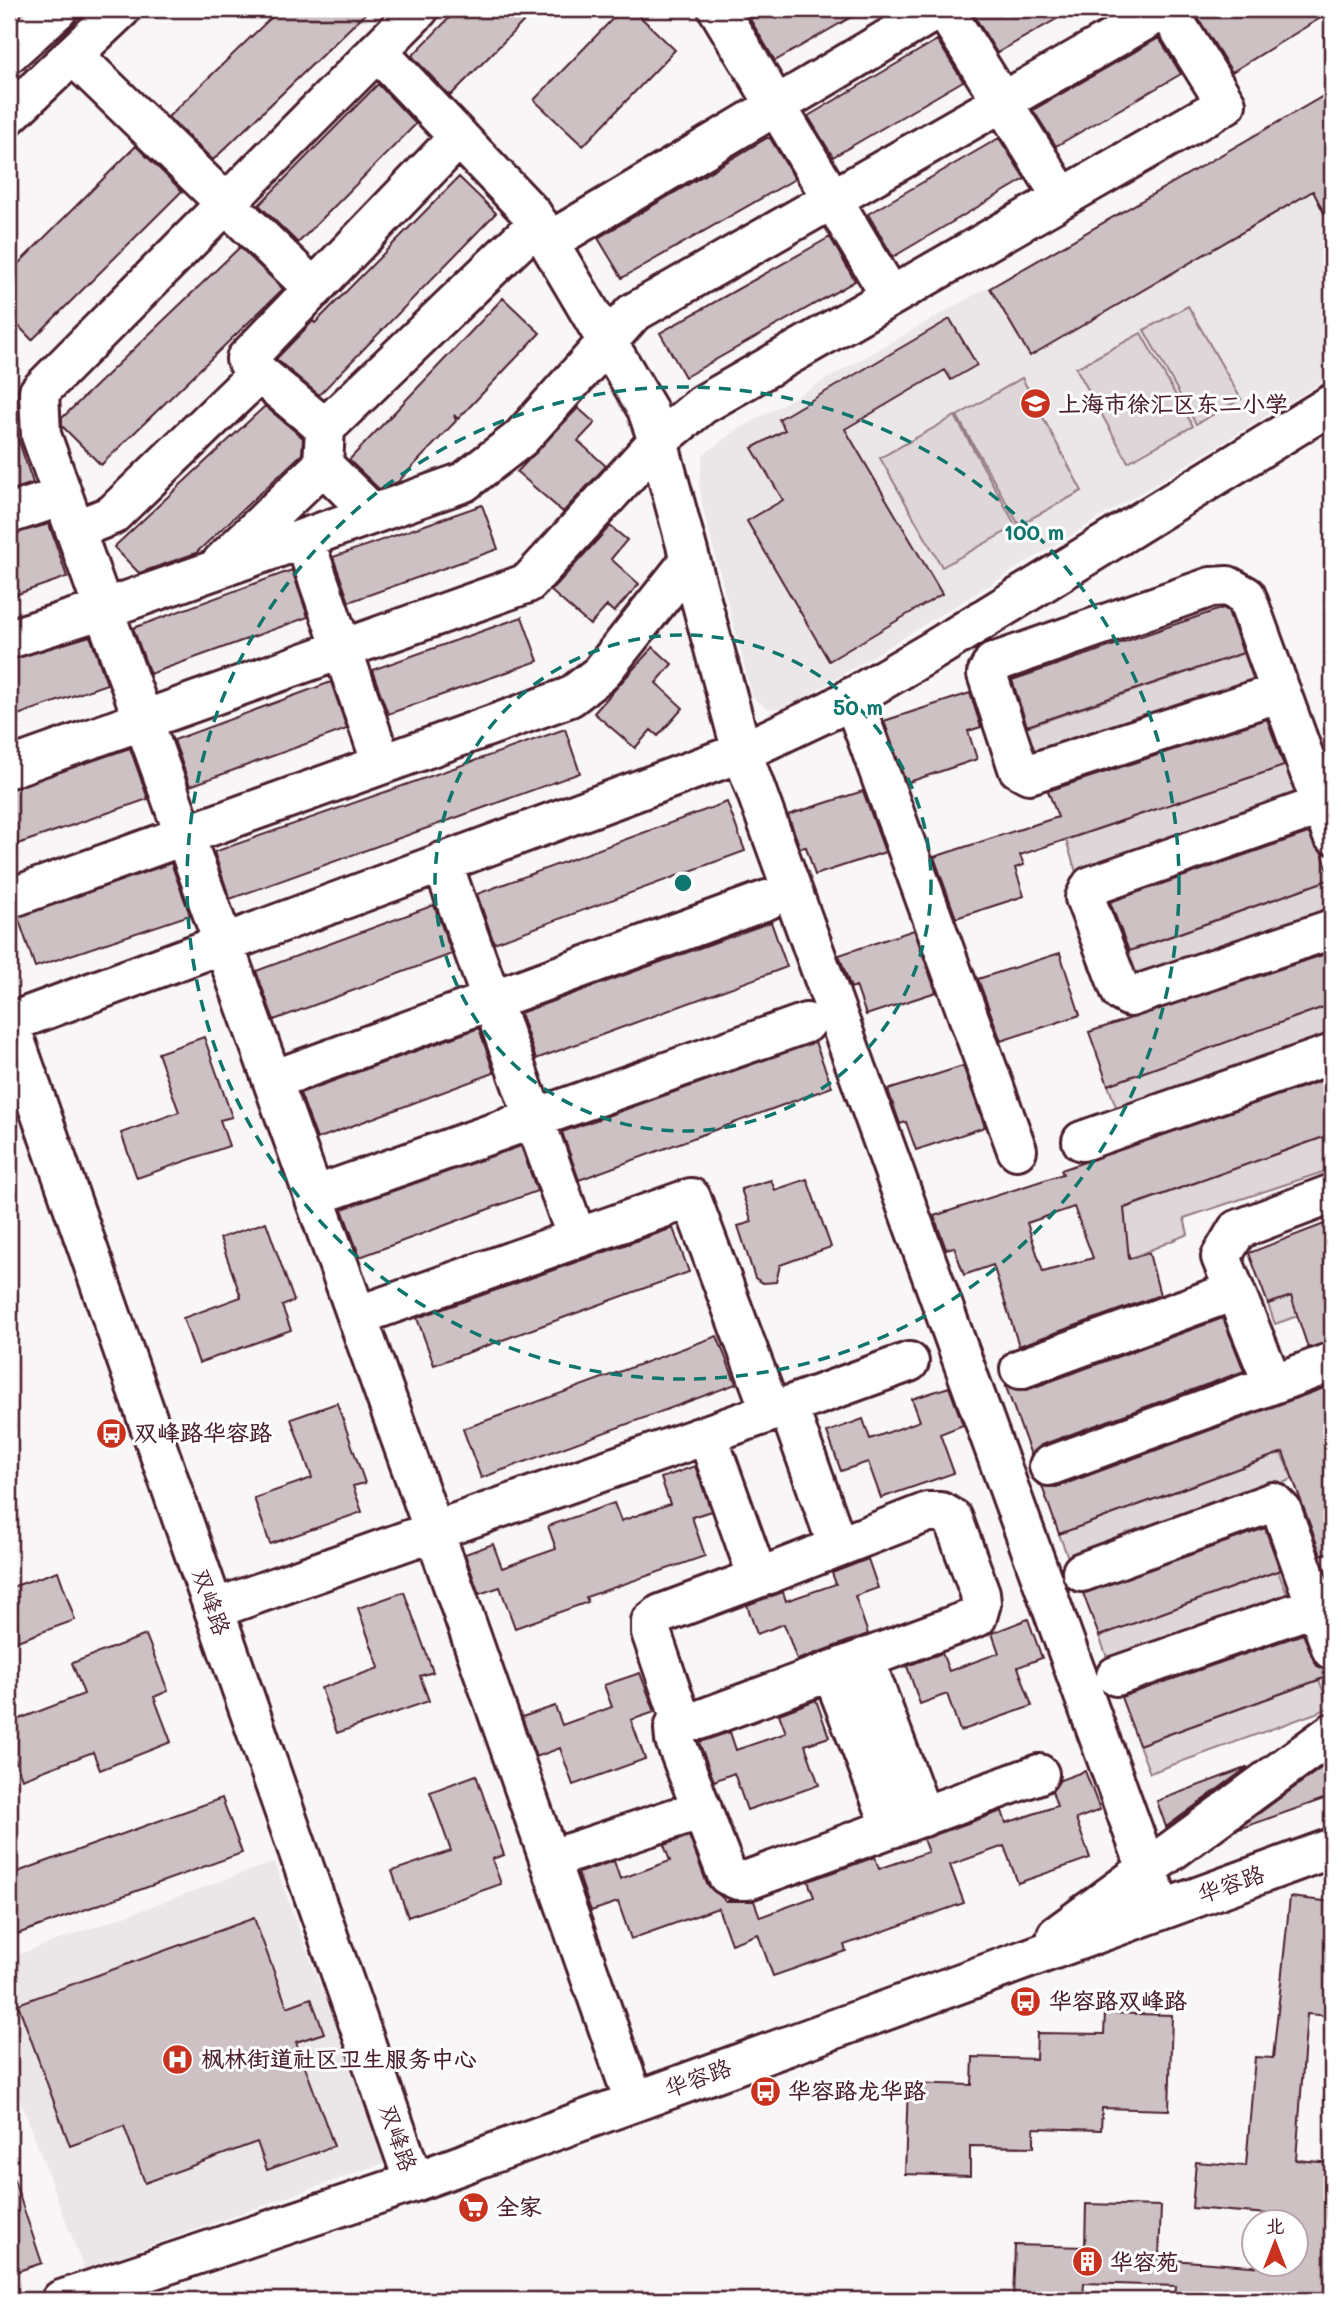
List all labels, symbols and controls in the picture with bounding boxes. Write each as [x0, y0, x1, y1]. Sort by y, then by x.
school or university icon: 上海市徐汇区东二小学 [1018, 387, 1052, 421]
place label: 上海市徐汇区东二小学 [1058, 388, 1288, 418]
text: 100 m [1004, 518, 1064, 545]
text: 50 m [833, 693, 883, 720]
centre of rings [671, 871, 695, 895]
bus stop icon: 双峰路华容路 [94, 1416, 128, 1450]
place label: 双峰路华容路 [134, 1417, 272, 1447]
street label: 双峰路 [186, 1564, 238, 1639]
street label: 华容路 [1193, 1858, 1268, 1908]
bus stop icon: 华容路双峰路 [1009, 1984, 1043, 2018]
place label: 华容路双峰路 [1049, 1985, 1187, 2015]
hospital icon: 枫林街道社区卫生服务中心 [161, 2042, 195, 2076]
place label: 枫林街道社区卫生服务中心 [201, 2043, 477, 2073]
street label: 华容路 [660, 2051, 735, 2103]
bus stop icon: 华容路龙华路 [748, 2074, 782, 2108]
place label: 华容路龙华路 [788, 2075, 926, 2105]
street label: 双峰路 [374, 2100, 424, 2175]
supermarket icon: 全家 [456, 2190, 490, 2224]
place label: 全家 [496, 2191, 542, 2221]
north arrow [1240, 2208, 1310, 2278]
text: 北 [1265, 2213, 1285, 2238]
building icon: 华容苑 [1070, 2245, 1104, 2279]
place label: 华容苑 [1110, 2246, 1179, 2276]

